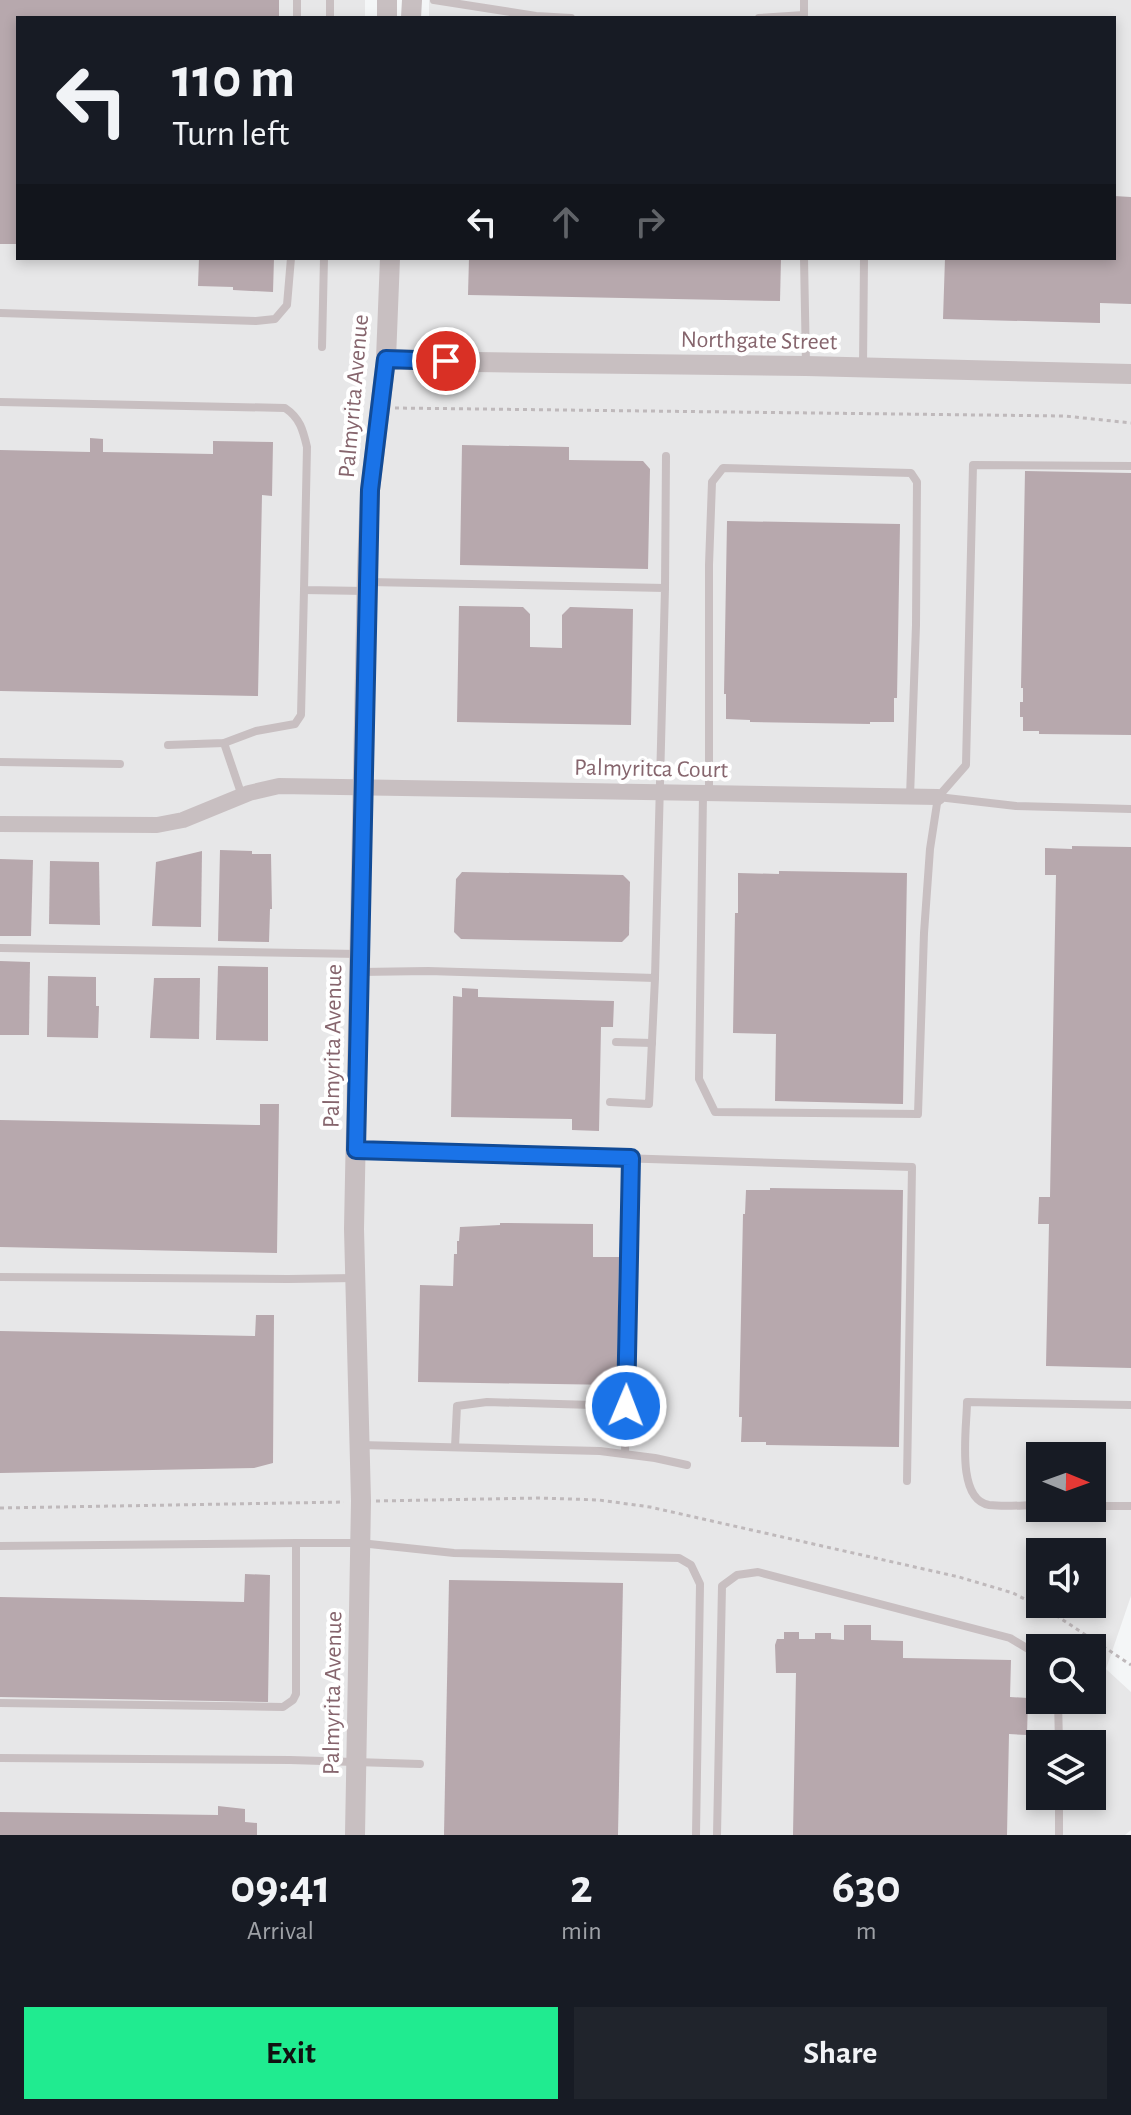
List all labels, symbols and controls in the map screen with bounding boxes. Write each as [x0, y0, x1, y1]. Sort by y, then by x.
icon: left [40, 48, 144, 152]
text: 110 m [172, 51, 295, 107]
text: Turn left [172, 116, 289, 152]
icon: left [460, 200, 504, 244]
icon: ahead [544, 200, 588, 244]
icon: right [628, 200, 672, 244]
street label: Palmyrita Avenue [335, 313, 373, 479]
pin [412, 327, 480, 395]
street label: Northgate Street [680, 328, 838, 354]
icon: arrive [424, 339, 468, 383]
street label: Palmyritca Court [574, 756, 729, 782]
street label: Palmyrita Avenue [320, 964, 346, 1128]
position arrow [584, 1364, 668, 1448]
north arrow [1026, 1442, 1106, 1522]
map controls [1026, 1442, 1106, 1810]
button: sound [1026, 1538, 1106, 1618]
street label: Palmyrita Avenue [320, 1611, 346, 1775]
button: search [1026, 1634, 1106, 1714]
button: layers [1026, 1730, 1106, 1810]
text: 09:41 [230, 1864, 331, 1912]
text: 2 [570, 1864, 593, 1912]
text: 630 [832, 1864, 901, 1912]
text: Arrival [247, 1918, 314, 1944]
text: min [561, 1918, 602, 1944]
text: m [856, 1918, 877, 1944]
button: Exit [24, 2007, 558, 2099]
button: Share [574, 2007, 1107, 2099]

